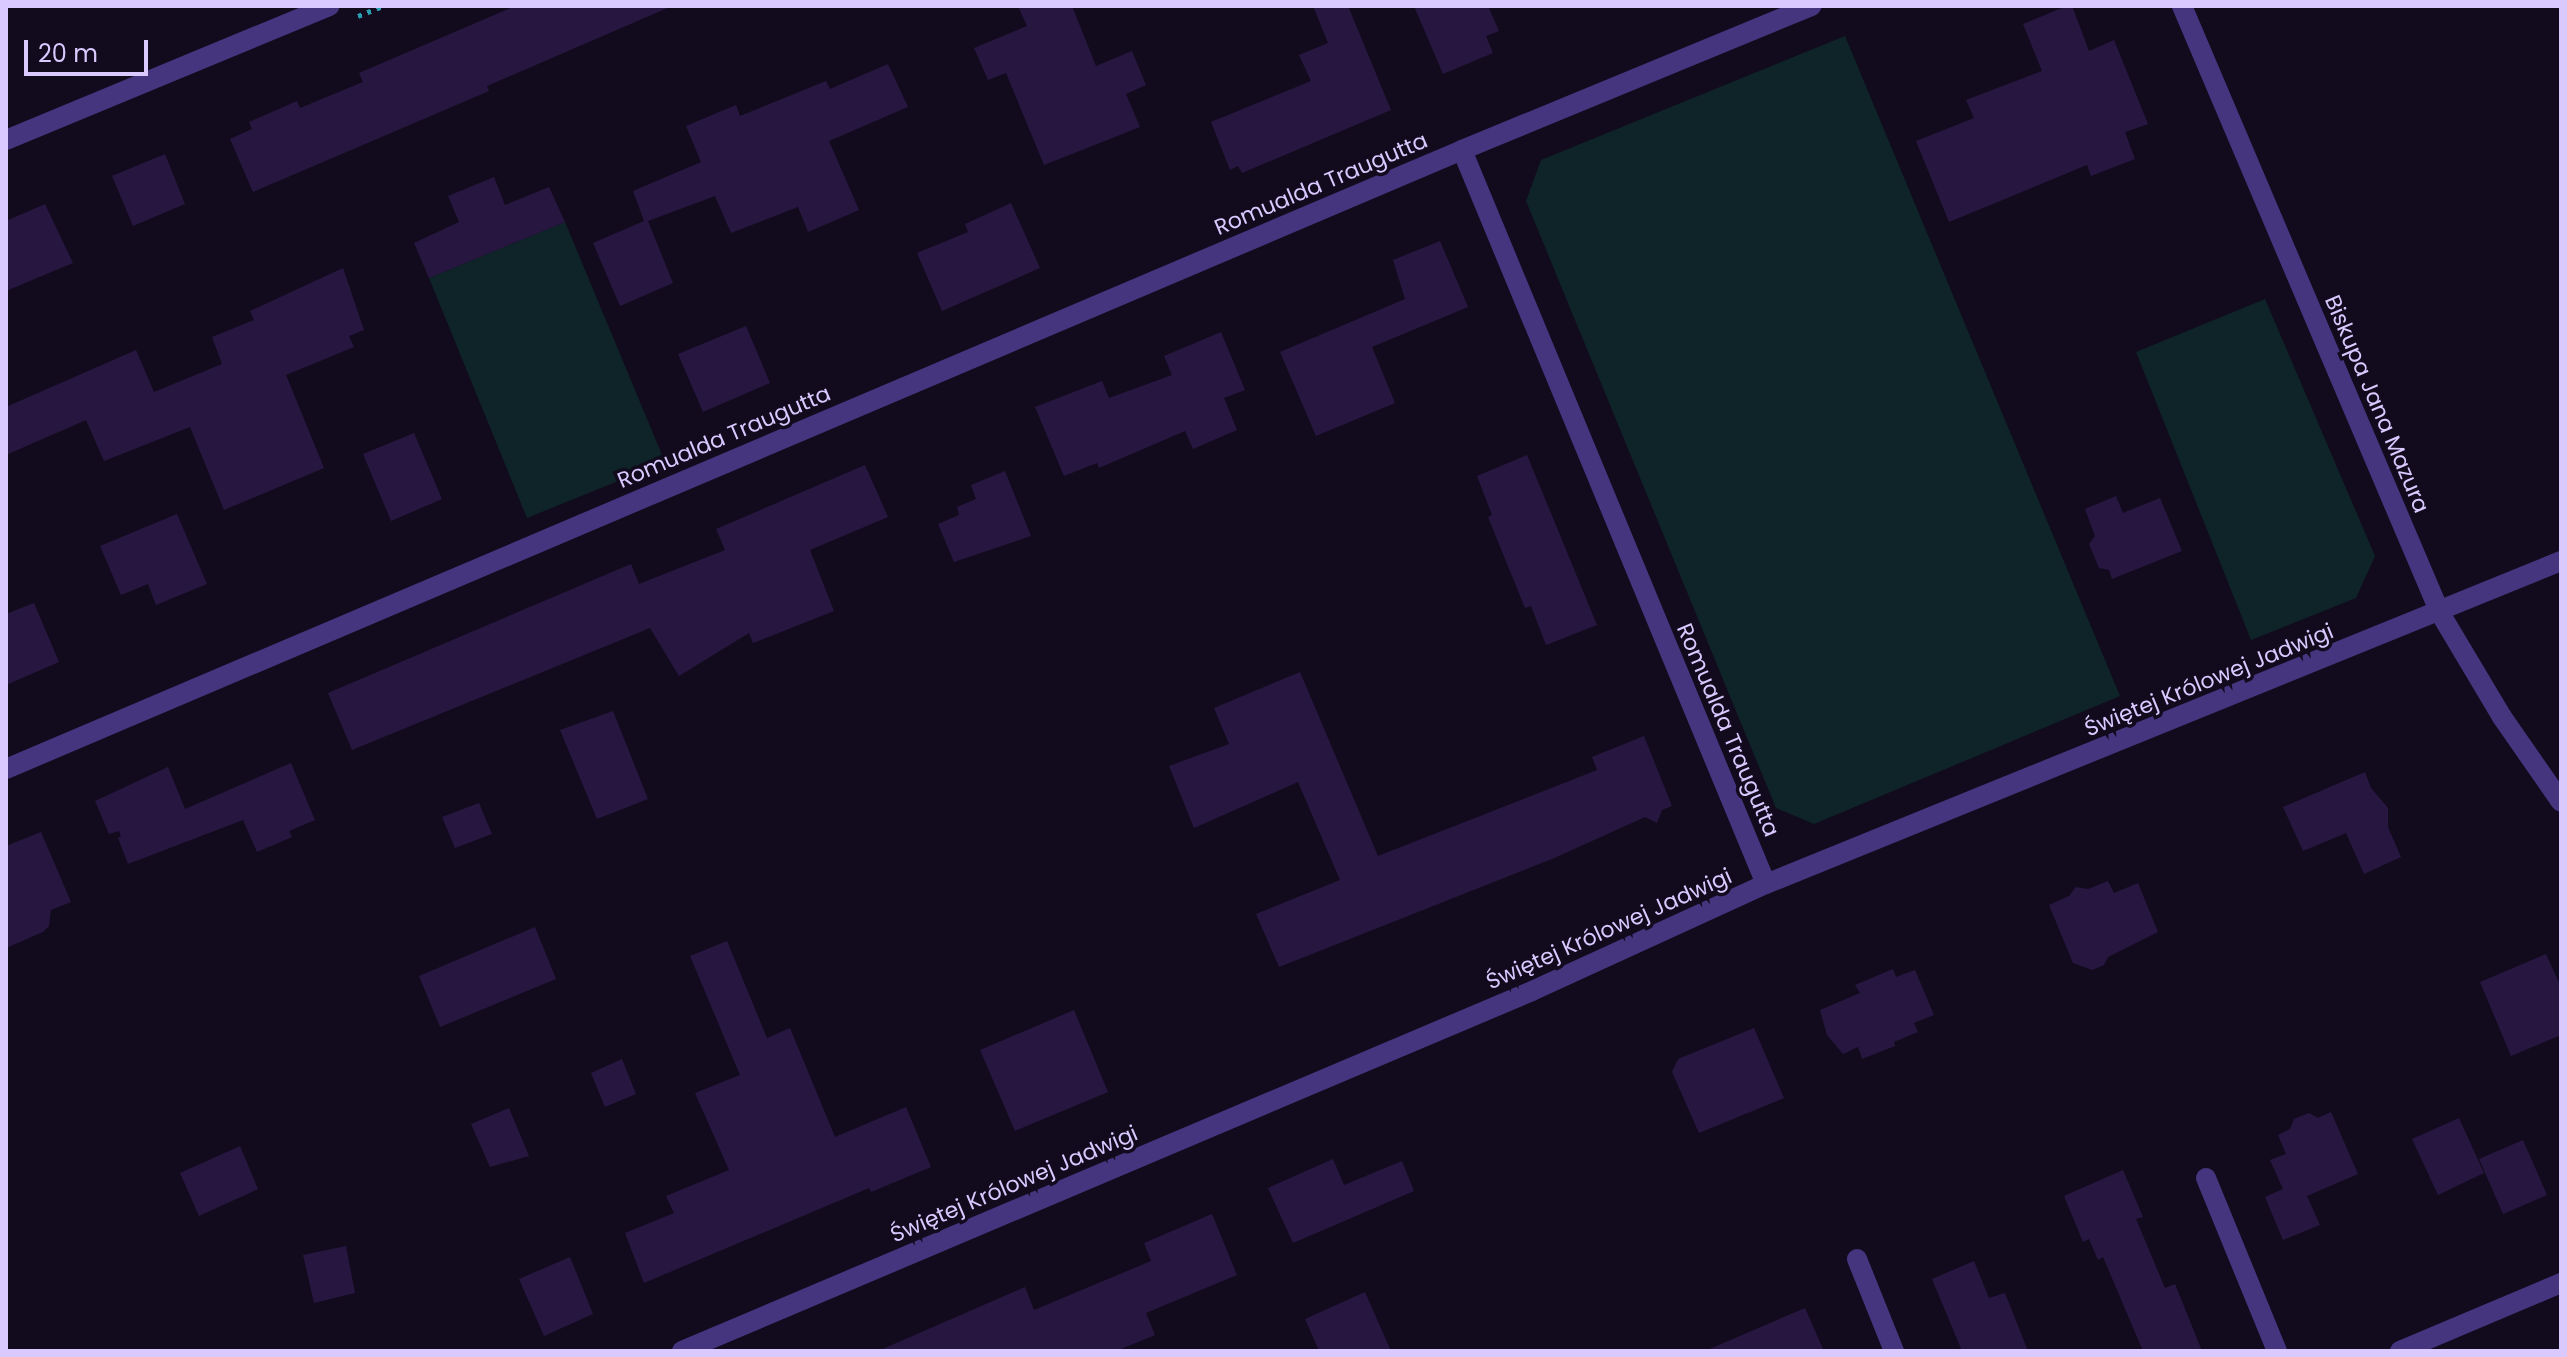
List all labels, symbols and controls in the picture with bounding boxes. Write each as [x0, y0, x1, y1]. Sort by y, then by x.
scale bar [28, 24, 152, 74]
text: 20 m [38, 37, 98, 70]
street label: Romualda Traugutta [1210, 127, 1432, 241]
street label: Biskupa Jana Mazura [2319, 291, 2435, 517]
street label: Romualda Traugutta [613, 380, 835, 494]
street label: Świętej Królowej Jadwigi [2081, 618, 2337, 742]
street label: Romualda Traugutta [1671, 619, 1785, 841]
street label: Świętej Królowej Jadwigi [1482, 863, 1736, 995]
street label: Świętej Królowej Jadwigi [886, 1120, 1142, 1248]

